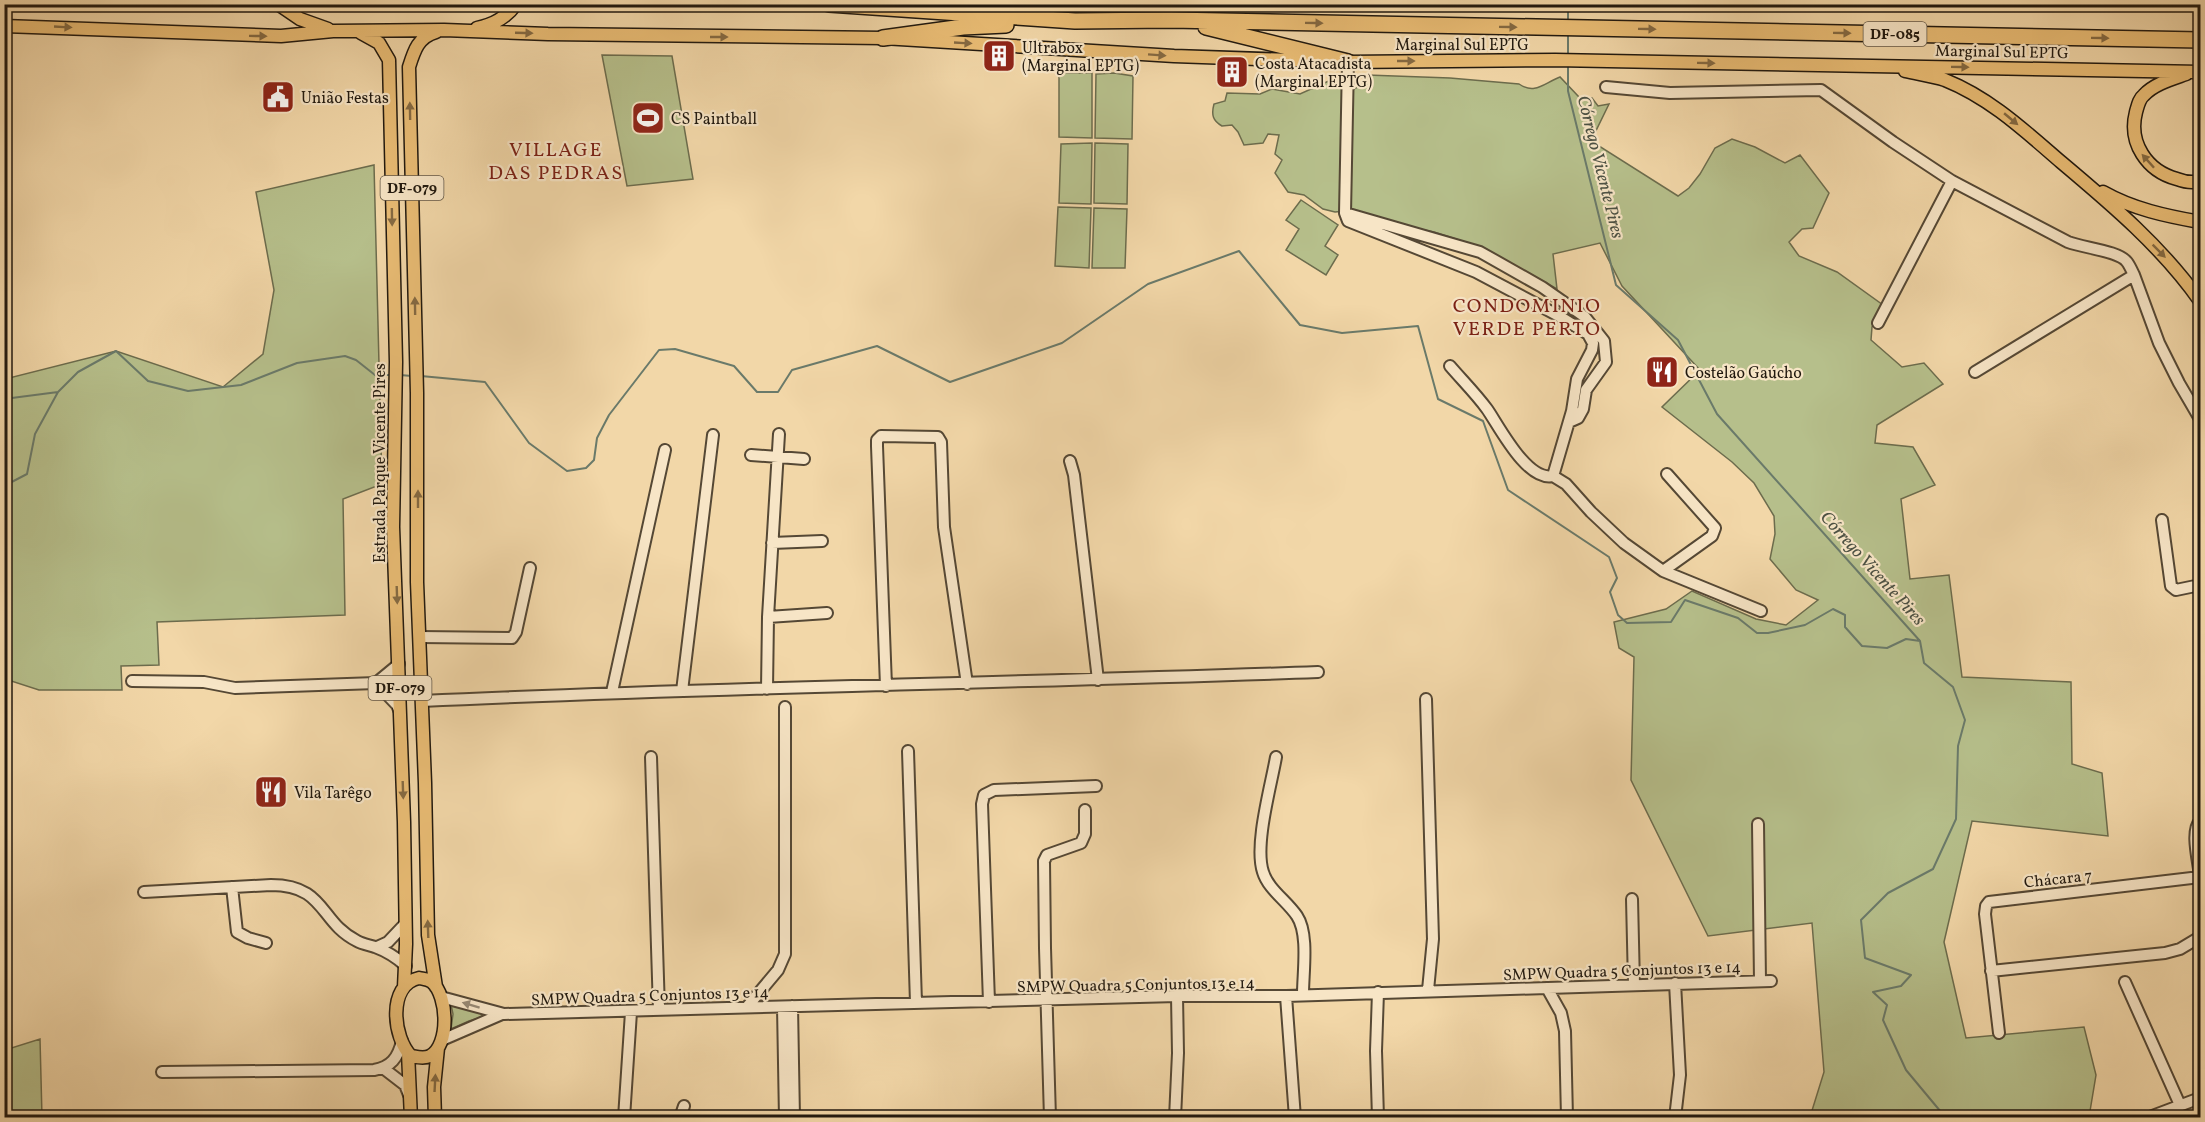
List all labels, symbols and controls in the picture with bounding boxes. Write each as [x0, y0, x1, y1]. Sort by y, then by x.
one-way arrow [1304, 18, 1323, 28]
one-way arrow [53, 22, 72, 31]
one-way arrow [1499, 22, 1518, 31]
road number: DF-085 [1864, 22, 1926, 46]
one-way arrow [1638, 24, 1657, 34]
one-way arrow [1833, 28, 1852, 38]
one-way arrow [514, 29, 533, 38]
one-way arrow [248, 31, 267, 40]
one-way arrow [709, 32, 728, 42]
one-way arrow [2091, 33, 2110, 43]
street label: Marginal Sul EPTG [1395, 35, 1529, 57]
building icon: Ultrabox (Marginal EPTG) [981, 38, 1017, 74]
place label: Ultrabox (Marginal EPTG) [1022, 38, 1140, 78]
one-way arrow [953, 39, 972, 48]
street label: Marginal Sul EPTG [1935, 41, 2069, 65]
one-way arrow [1148, 50, 1167, 60]
building icon: Costa Atacadista (Marginal EPTG) [1214, 54, 1250, 90]
place label: Costa Atacadista (Marginal EPTG) [1255, 54, 1373, 94]
one-way arrow [1397, 56, 1416, 66]
one-way arrow [1696, 58, 1715, 68]
one-way arrow [1951, 62, 1970, 71]
public building icon: União Festas [260, 79, 296, 115]
place label: União Festas [301, 88, 389, 110]
water label: Córrego Vicente Pires [1570, 93, 1629, 242]
sports icon: CS Paintball [630, 100, 666, 136]
one-way arrow [406, 101, 415, 120]
place label: CS Paintball [671, 109, 757, 131]
one-way arrow [2003, 112, 2018, 125]
district label: VILLAGE DAS PEDRAS [488, 137, 624, 188]
one-way arrow [2141, 154, 2155, 169]
road number: DF-079 [380, 176, 444, 200]
one-way arrow [387, 207, 397, 226]
one-way arrow [2151, 244, 2165, 258]
district label: CONDOMINIO VERDE PERTO [1453, 293, 1601, 344]
one-way arrow [410, 296, 420, 315]
restaurant icon: Costelão Gaúcho [1644, 354, 1680, 390]
street label: Estrada Parque Vicente Pires [370, 363, 392, 563]
place label: Costelão Gaúcho [1685, 363, 1802, 385]
one-way arrow [413, 489, 423, 508]
water label: Córrego Vicente Pires [1814, 506, 1930, 632]
one-way arrow [392, 586, 401, 605]
road number: DF-079 [368, 676, 432, 700]
restaurant icon: Vila Tarêgo [253, 774, 289, 810]
one-way arrow [399, 780, 408, 799]
place label: Vila Tarêgo [294, 783, 372, 805]
street label: Chácara 7 [2023, 865, 2094, 895]
one-way arrow [423, 919, 432, 938]
street label: SMPW Quadra 5 Conjuntos 13 e 14 [1503, 957, 1741, 987]
street label: SMPW Quadra 5 Conjuntos 13 e 14 [1017, 973, 1255, 999]
street label: SMPW Quadra 5 Conjuntos 13 e 14 [531, 982, 769, 1012]
one-way arrow [462, 1000, 480, 1009]
one-way arrow [430, 1073, 439, 1092]

